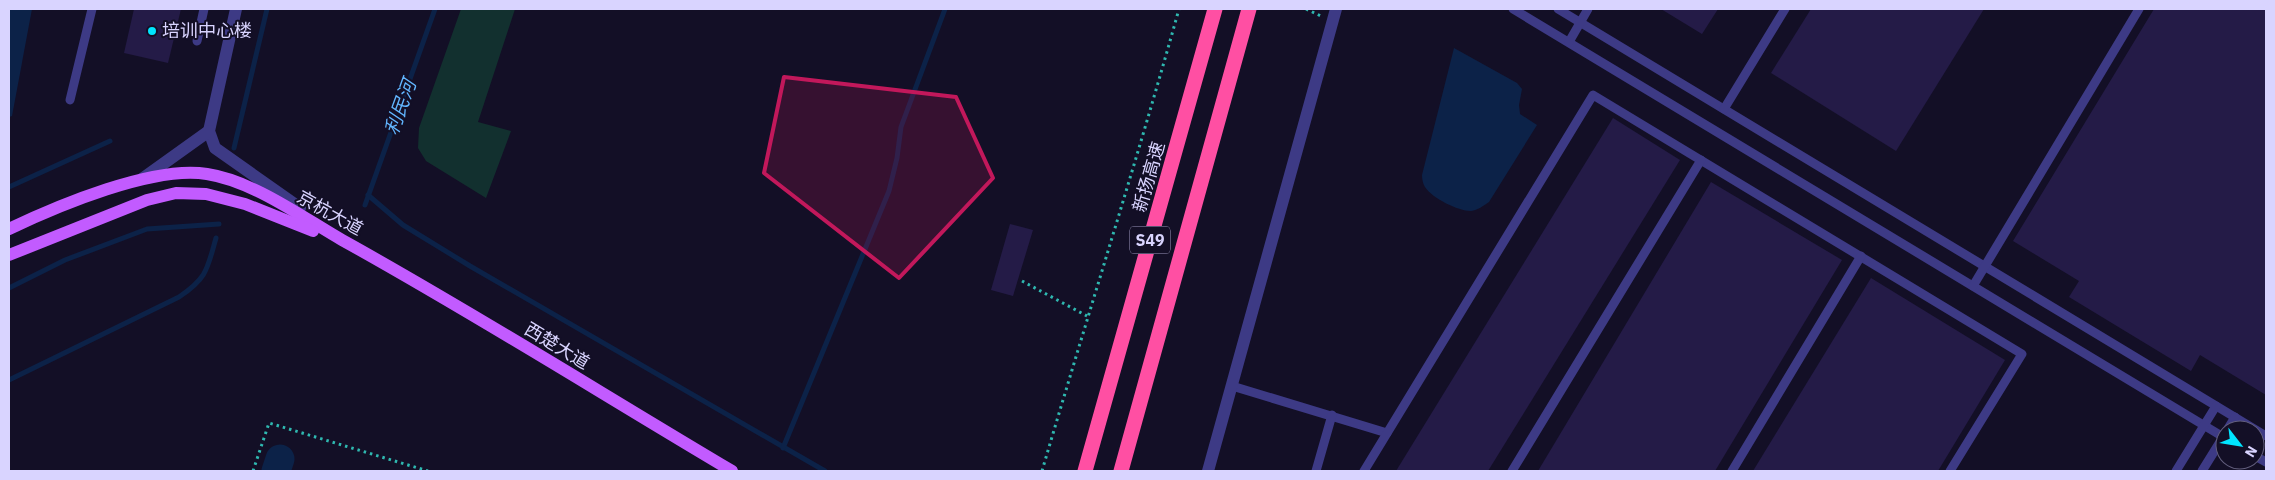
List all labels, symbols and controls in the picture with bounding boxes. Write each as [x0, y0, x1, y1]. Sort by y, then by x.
place label: 培训中心楼 [162, 19, 252, 42]
marker: 培训中心楼 [146, 25, 158, 37]
water label: 利民河 [379, 72, 422, 138]
street label: 新扬高速 [1128, 139, 1169, 215]
street label: 京杭大道 [293, 185, 367, 240]
road number: S49 [1130, 226, 1170, 254]
street label: 西楚大道 [520, 317, 594, 374]
north arrow [2215, 420, 2265, 470]
text: N [2241, 443, 2261, 461]

